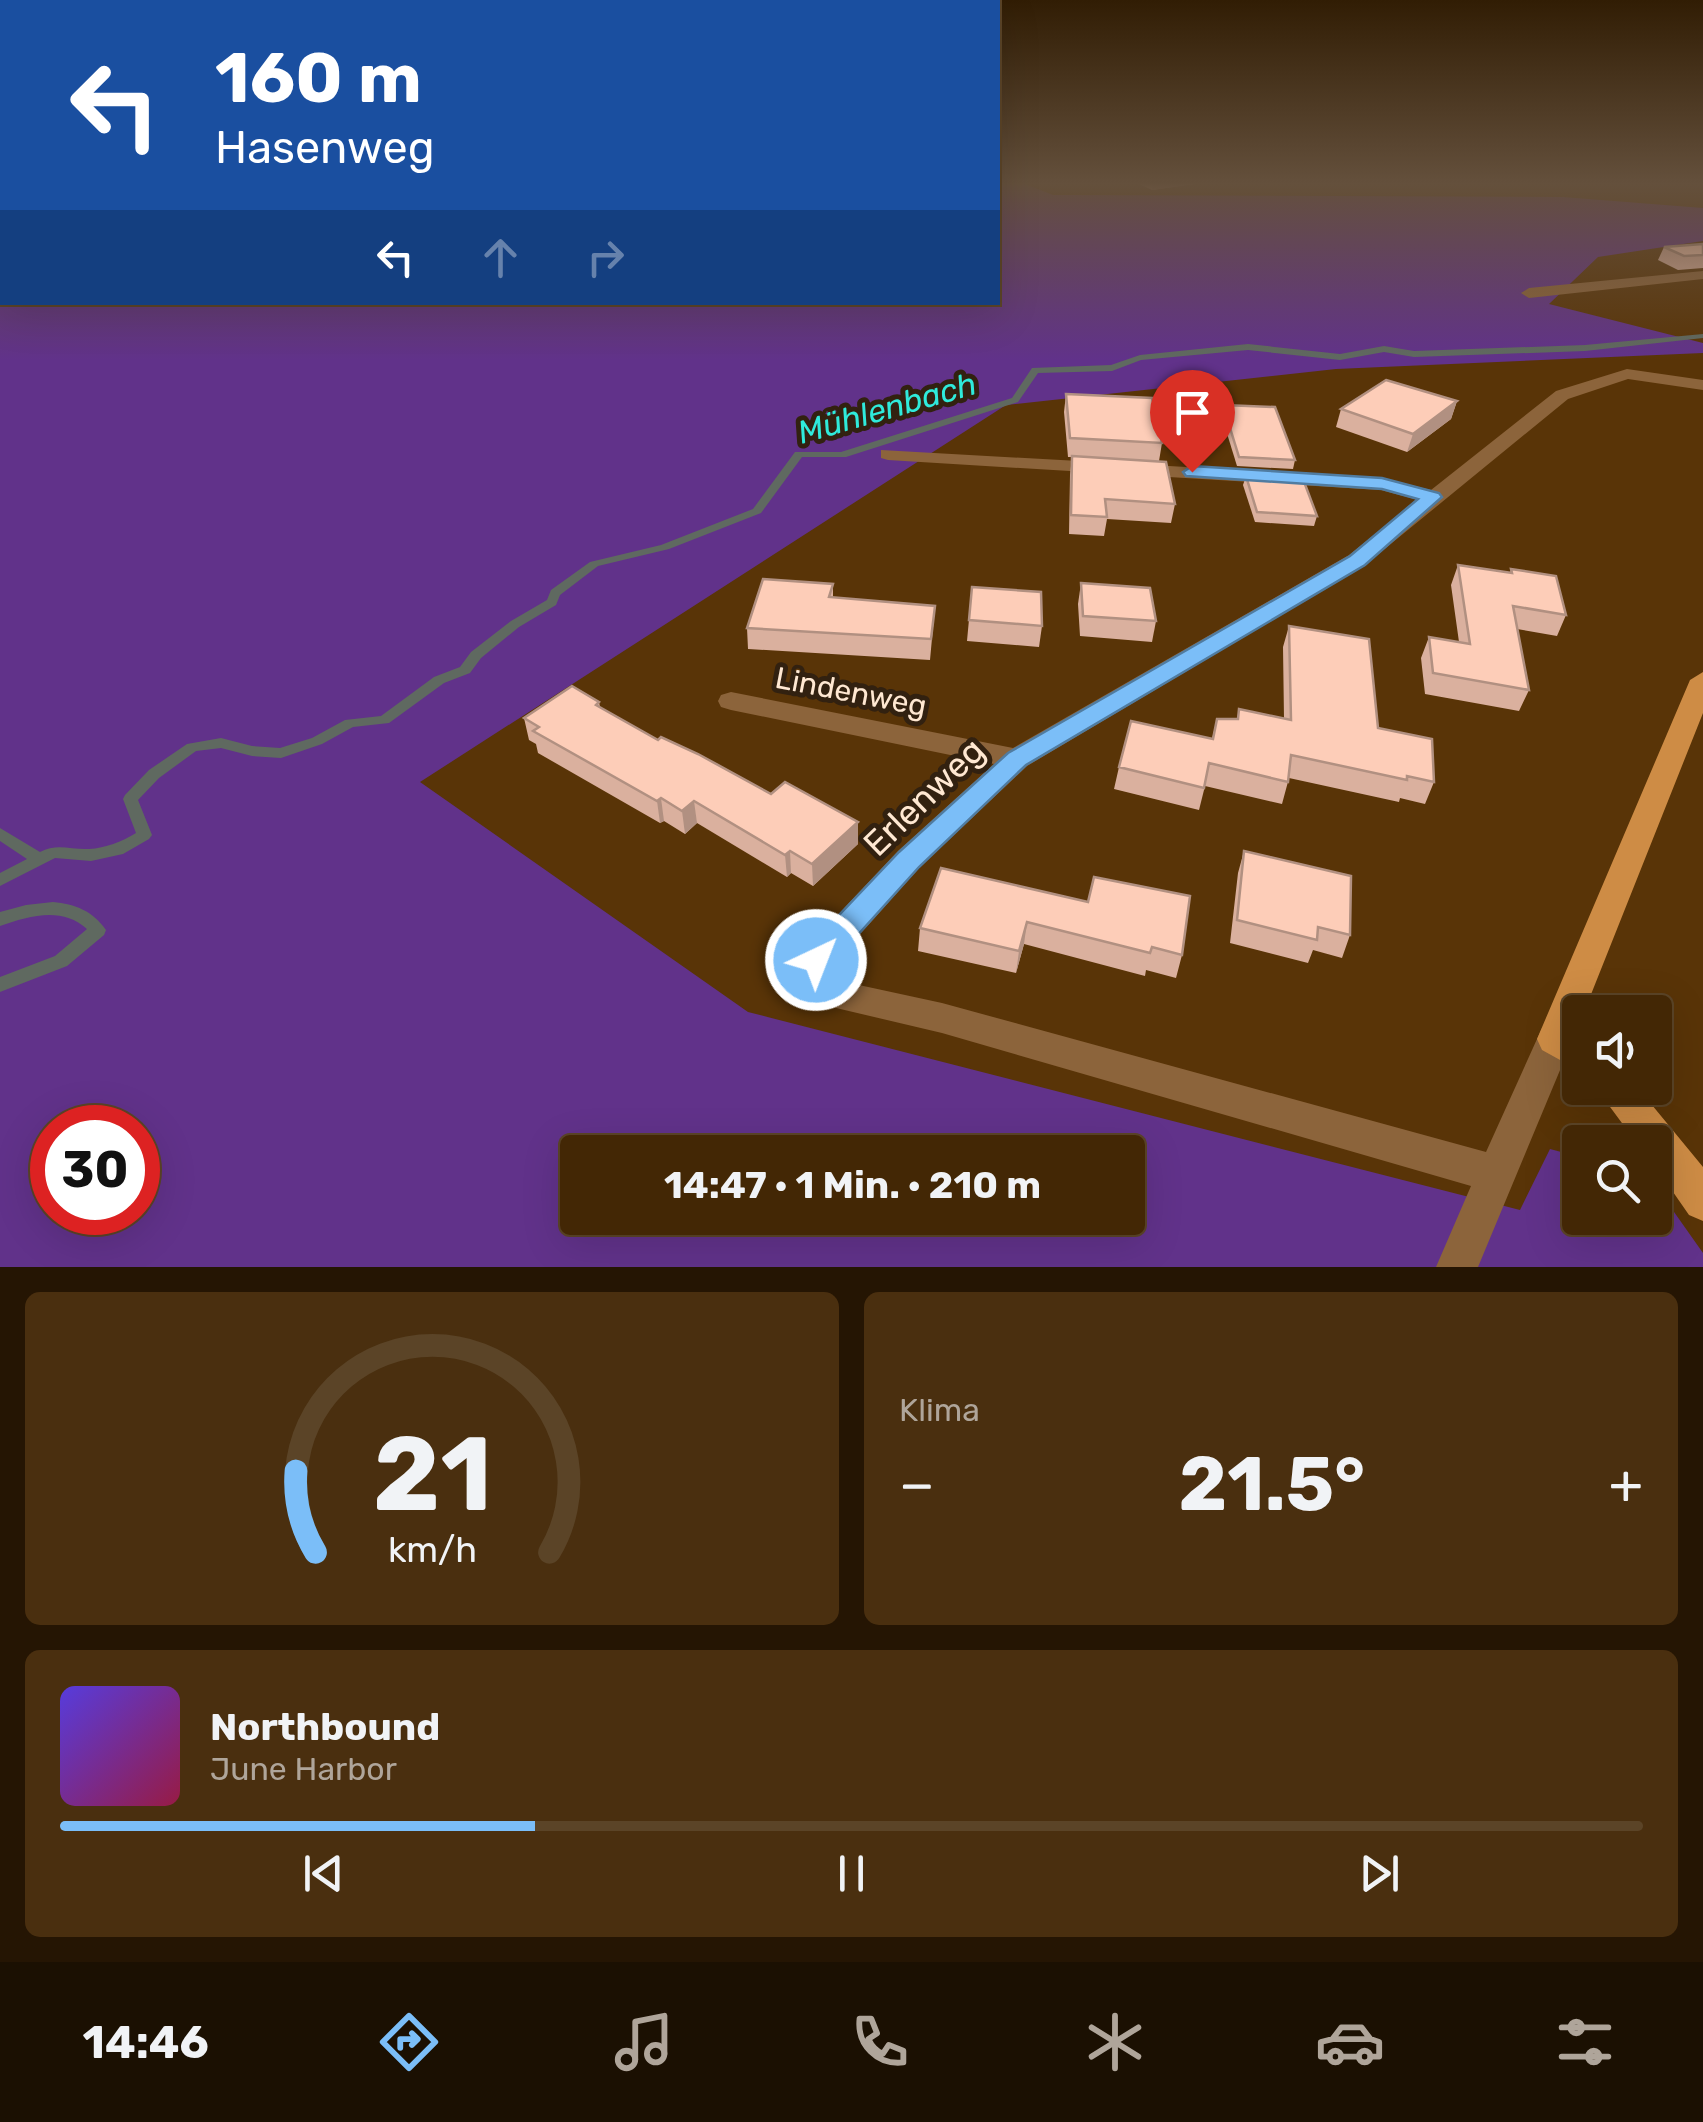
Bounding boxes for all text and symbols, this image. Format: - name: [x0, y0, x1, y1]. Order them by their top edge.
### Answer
- text: 160 m: [215, 37, 422, 120]
- icon: left: [50, 40, 180, 170]
- text: Hasenweg: [215, 121, 435, 174]
- icon: left: [368, 230, 423, 285]
- icon: ahead: [473, 230, 528, 285]
- icon: right: [578, 230, 633, 285]
- water label: Mühlenbach: [793, 364, 981, 452]
- pin: [1150, 370, 1235, 473]
- icon: arrive: [1165, 385, 1220, 440]
- street label: Lindenweg: [772, 660, 930, 724]
- street label: Erlenweg: [855, 729, 993, 865]
- position arrow: [764, 908, 868, 1012]
- map controls: [1562, 995, 1672, 1235]
- button: sound: [1562, 995, 1672, 1105]
- speed limit sign: 30: [30, 1105, 160, 1235]
- button: search: [1562, 1125, 1672, 1235]
- text: 14:47 · 1 Min. · 210 m: [664, 1162, 1041, 1208]
- text: Klima: [899, 1391, 980, 1429]
- text: 21: [372, 1413, 492, 1536]
- text: 21.5°: [1178, 1440, 1365, 1529]
- text: −: [899, 1452, 935, 1517]
- text: +: [1609, 1452, 1643, 1517]
- text: km/h: [387, 1529, 477, 1571]
- text: Northbound: [210, 1704, 440, 1750]
- text: June Harbor: [210, 1750, 397, 1788]
- icon: previous: [296, 1846, 351, 1901]
- icon: pause: [824, 1846, 879, 1901]
- icon: next: [1352, 1846, 1407, 1901]
- icon: directions: [374, 2007, 444, 2077]
- icon: music: [609, 2007, 679, 2077]
- icon: phone: [845, 2007, 915, 2077]
- icon: climate: [1080, 2007, 1150, 2077]
- icon: car: [1315, 2007, 1385, 2077]
- icon: filters: [1550, 2007, 1620, 2077]
- text: 14:46: [83, 2016, 209, 2069]

